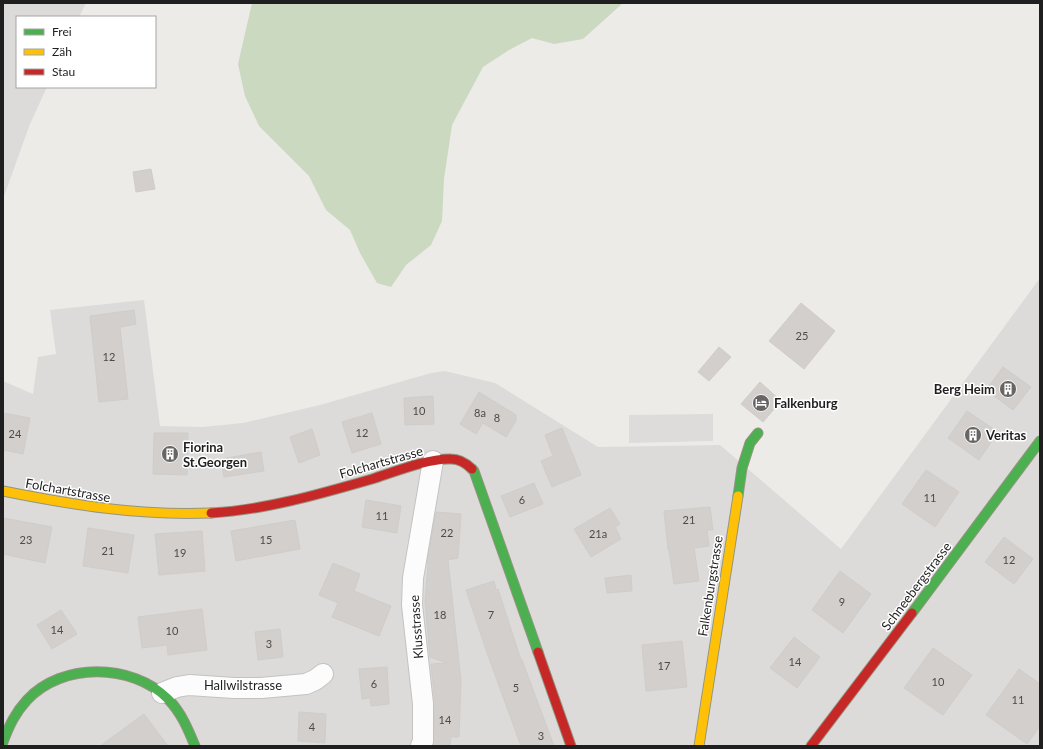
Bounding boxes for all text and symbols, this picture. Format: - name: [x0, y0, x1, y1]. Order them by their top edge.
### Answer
- legend: [16, 16, 156, 88]
- text: Frei: [52, 24, 72, 39]
- text: Zäh: [52, 44, 72, 59]
- text: Stau: [52, 64, 75, 79]
- house number: 25: [796, 329, 808, 342]
- house number: 12: [103, 350, 115, 363]
- building icon: Berg Heim: [998, 379, 1018, 399]
- place label: Berg Heim: [934, 381, 995, 397]
- hotel icon: Falkenburg: [751, 393, 771, 413]
- place label: Falkenburg: [774, 395, 838, 411]
- house number: 10: [413, 404, 426, 417]
- house number: 8a: [474, 406, 486, 419]
- house number: 8: [494, 411, 500, 424]
- building icon: Veritas: [963, 425, 983, 445]
- house number: 12: [356, 426, 368, 439]
- house number: 24: [9, 427, 22, 440]
- place label: Veritas: [985, 427, 1027, 443]
- place label: Fiorina St.Georgen: [183, 439, 247, 470]
- street label: Folchartstrasse: [337, 442, 425, 482]
- building icon: Fiorina St.Georgen: [160, 444, 180, 464]
- street label: Folchartstrasse: [24, 475, 112, 505]
- house number: 11: [924, 491, 936, 504]
- house number: 6: [519, 493, 525, 506]
- house number: 11: [376, 509, 388, 522]
- house number: 21: [683, 513, 695, 526]
- house number: 22: [441, 526, 453, 539]
- house number: 21a: [589, 527, 607, 540]
- house number: 23: [20, 533, 32, 546]
- house number: 15: [260, 533, 272, 546]
- street label: Falkenburgstrasse: [694, 534, 726, 637]
- street label: Schneebergstrasse: [878, 539, 954, 633]
- house number: 21: [102, 544, 114, 557]
- house number: 19: [174, 546, 186, 559]
- house number: 12: [1003, 553, 1015, 566]
- street label: Klusstrasse: [406, 594, 426, 660]
- house number: 9: [839, 595, 845, 608]
- house number: 18: [434, 608, 446, 621]
- house number: 7: [488, 608, 494, 621]
- house number: 14: [51, 623, 64, 636]
- house number: 10: [166, 624, 179, 637]
- house number: 3: [266, 637, 272, 650]
- house number: 14: [789, 655, 802, 668]
- house number: 17: [658, 659, 670, 672]
- house number: 10: [932, 675, 945, 688]
- street label: Hallwilstrasse: [204, 677, 282, 693]
- house number: 6: [371, 677, 377, 690]
- house number: 5: [513, 681, 519, 694]
- house number: 11: [1012, 693, 1024, 706]
- house number: 14: [439, 713, 452, 726]
- house number: 4: [309, 720, 316, 733]
- house number: 3: [538, 729, 544, 742]

